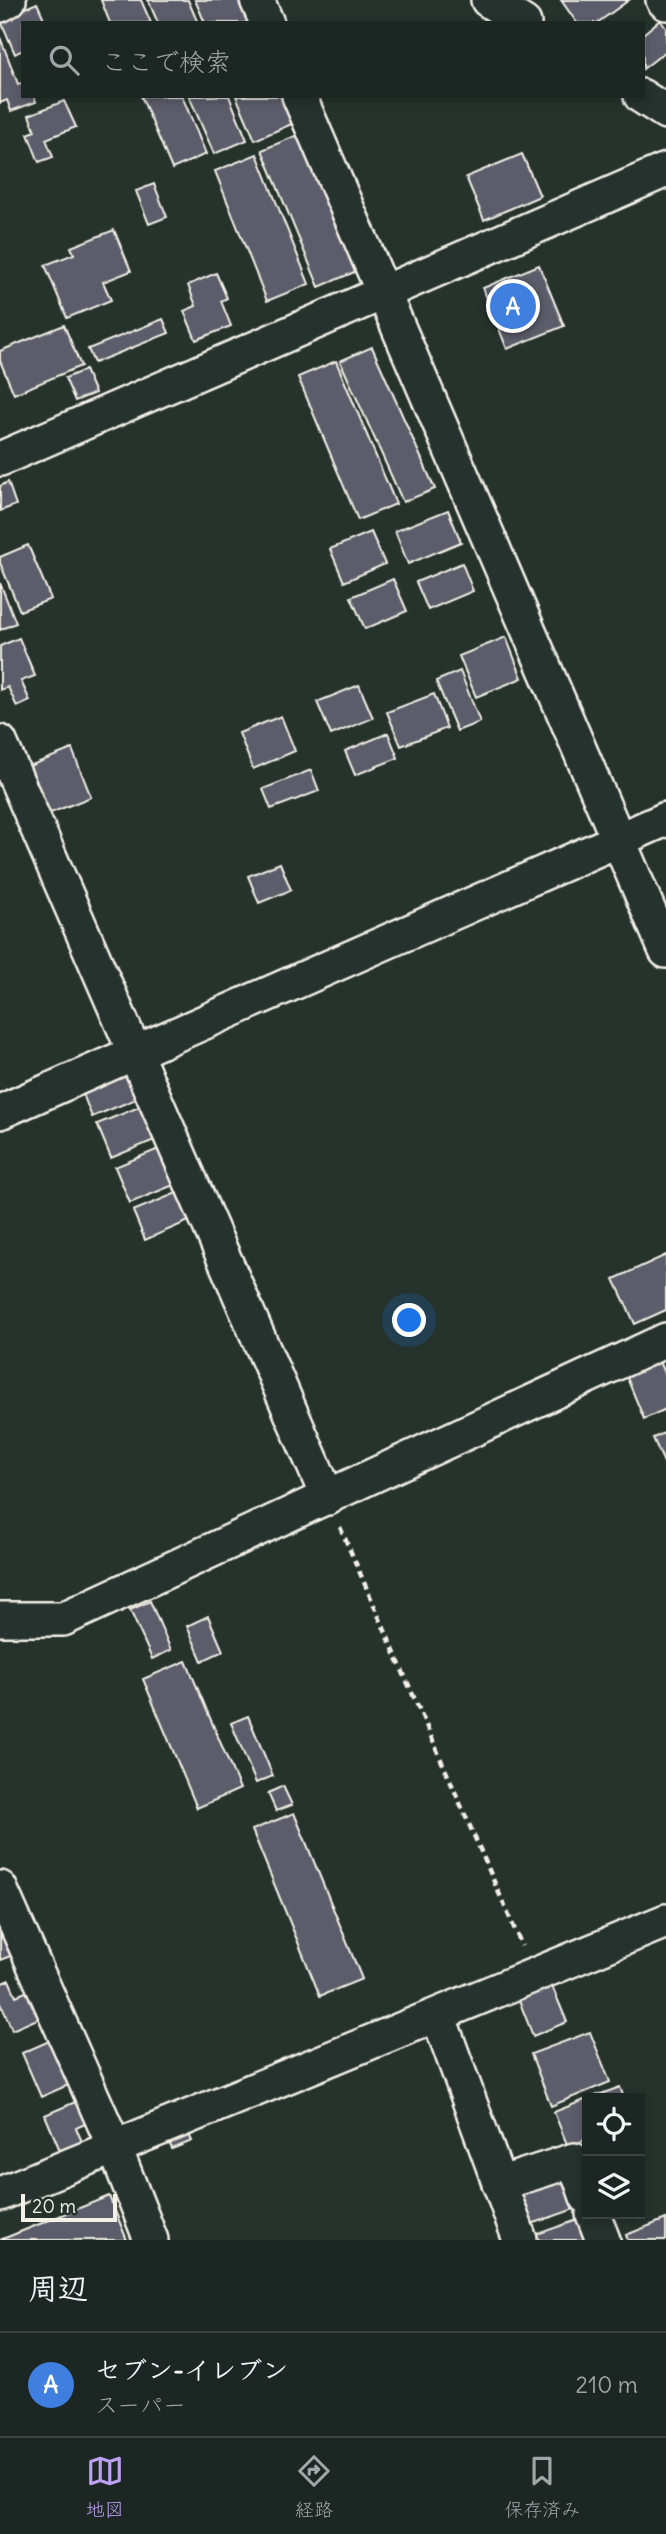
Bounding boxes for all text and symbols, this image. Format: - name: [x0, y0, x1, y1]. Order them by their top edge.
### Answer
- search box: [21, 21, 645, 98]
- icon: search: [45, 41, 83, 79]
- text: ここで検索: [101, 45, 231, 78]
- pin: A: [490, 280, 536, 332]
- your location: [392, 1303, 426, 1337]
- map controls: [582, 2093, 645, 2219]
- button: locate: [582, 2093, 645, 2156]
- button: layers: [582, 2156, 645, 2219]
- scale bar: [21, 2191, 117, 2223]
- text: 20 m: [32, 2194, 76, 2218]
- text: 周辺: [28, 2269, 88, 2307]
- text: セブン-イレブン: [95, 2353, 288, 2386]
- text: A: [44, 2370, 58, 2399]
- text: 210 m: [575, 2370, 638, 2399]
- text: スーパー: [95, 2390, 186, 2419]
- tab: 地図: [86, 2452, 124, 2521]
- tab: 経路: [295, 2452, 333, 2521]
- tab: 保存済み: [504, 2452, 580, 2521]

